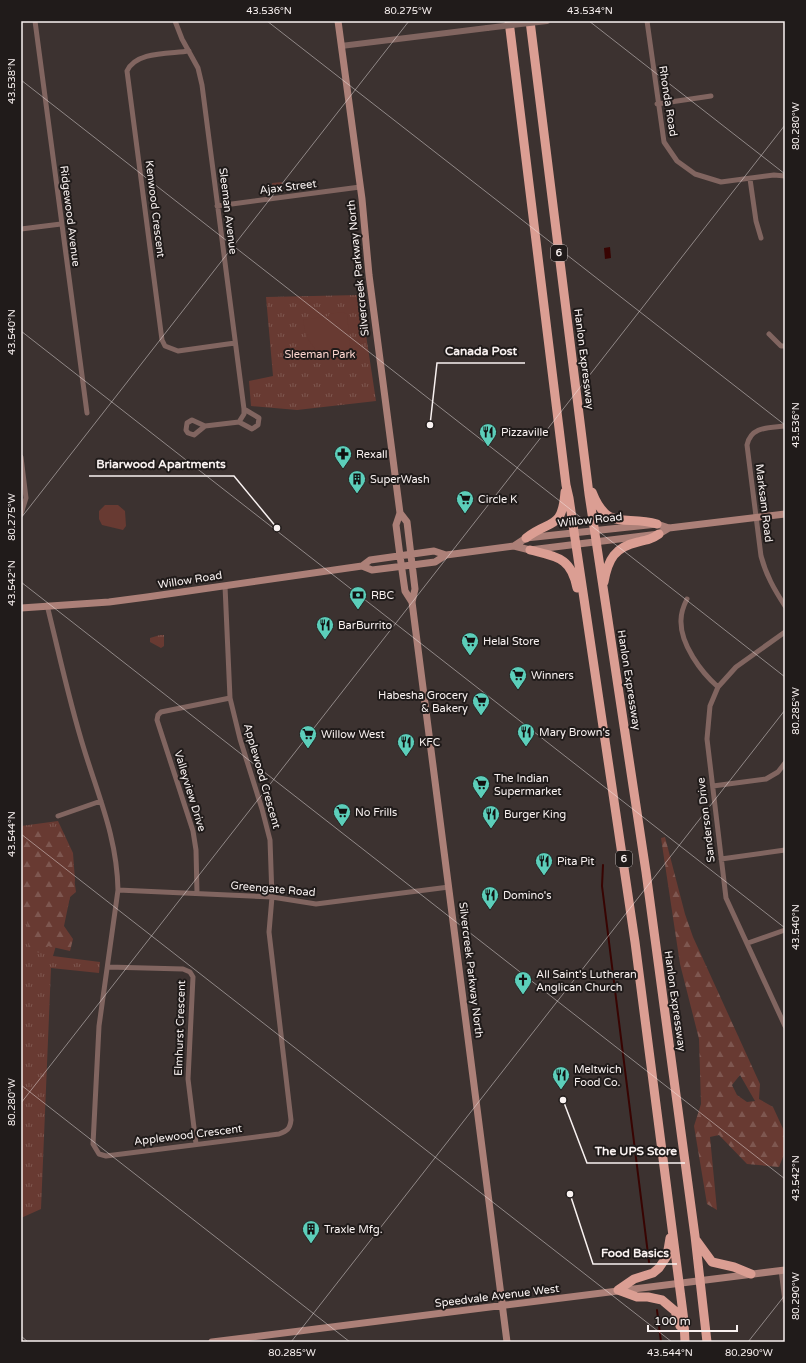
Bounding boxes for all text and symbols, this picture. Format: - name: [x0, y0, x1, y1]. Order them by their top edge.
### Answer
- text: 43.536°N: [246, 5, 292, 17]
- text: 80.275°W: [384, 5, 432, 17]
- text: 43.534°N: [567, 5, 613, 17]
- text: 43.538°N: [6, 58, 18, 104]
- street label: Rhonda Road: [656, 65, 680, 137]
- text: 80.280°W: [790, 102, 802, 150]
- street label: Kenwood Crescent: [143, 160, 167, 258]
- street label: Ridgewood Avenue: [57, 165, 83, 267]
- street label: Sleeman Avenue: [216, 167, 240, 255]
- street label: Ajax Street: [259, 177, 317, 197]
- street label: Silvercreek Parkway North: [344, 199, 372, 337]
- road number: 6: [551, 245, 567, 261]
- street label: Hanlon Expressway: [571, 308, 597, 410]
- text: 43.540°N: [6, 309, 18, 355]
- callout: Canada Post: [437, 339, 525, 363]
- text: Canada Post: [445, 344, 517, 358]
- park label: Sleeman Park: [284, 348, 356, 361]
- text: 43.536°N: [790, 402, 802, 448]
- restaurant icon: Pizzaville: [478, 422, 498, 447]
- place label: Pizzaville: [501, 426, 548, 439]
- pharmacy icon: Rexall: [333, 444, 353, 469]
- place label: Rexall: [356, 448, 388, 461]
- callout: Briarwood Apartments: [89, 452, 234, 476]
- text: Briarwood Apartments: [96, 457, 226, 472]
- street label: Marksam Road: [753, 463, 775, 543]
- building icon: SuperWash: [347, 469, 367, 494]
- place label: SuperWash: [370, 473, 430, 486]
- supermarket icon: Circle K: [455, 489, 475, 514]
- text: 80.275°W: [6, 493, 18, 541]
- place label: Circle K: [478, 493, 518, 506]
- street label: Willow Road: [557, 510, 623, 530]
- text: 43.542°N: [6, 560, 18, 606]
- street label: Willow Road: [157, 568, 223, 592]
- bank icon: RBC: [348, 585, 368, 610]
- place label: RBC: [371, 589, 394, 602]
- restaurant icon: BarBurrito: [315, 615, 335, 640]
- place label: BarBurrito: [338, 619, 393, 632]
- street label: Hanlon Expressway: [615, 629, 643, 731]
- supermarket icon: Helal Store: [460, 631, 480, 656]
- place label: Helal Store: [483, 635, 540, 648]
- supermarket icon: Winners: [508, 665, 528, 690]
- place label: Winners: [531, 669, 574, 682]
- text: 80.285°W: [790, 687, 802, 735]
- place label: Habesha Grocery & Bakery: [378, 689, 468, 715]
- supermarket icon: Habesha Grocery & Bakery: [471, 691, 491, 716]
- street label: Applewood Crescent: [241, 722, 283, 830]
- restaurant icon: Mary Brown's: [516, 722, 536, 747]
- supermarket icon: Willow West: [298, 724, 318, 749]
- place label: Mary Brown's: [539, 726, 610, 739]
- place label: Willow West: [321, 728, 385, 741]
- restaurant icon: KFC: [396, 732, 416, 757]
- place label: KFC: [419, 736, 441, 749]
- street label: Valleyview Drive: [171, 749, 209, 833]
- place label: The Indian Supermarket: [494, 772, 562, 798]
- supermarket icon: The Indian Supermarket: [471, 774, 491, 799]
- street label: Sanderson Drive: [694, 777, 718, 863]
- supermarket icon: No Frills: [332, 802, 352, 827]
- restaurant icon: Burger King: [481, 804, 501, 829]
- place label: No Frills: [355, 806, 397, 819]
- place label: Burger King: [504, 808, 566, 821]
- text: 43.544°N: [6, 811, 18, 857]
- restaurant icon: Pita Pit: [534, 851, 554, 876]
- road number: 6: [616, 851, 632, 867]
- place label: Pita Pit: [557, 855, 595, 868]
- street label: Greengate Road: [230, 879, 316, 899]
- restaurant icon: Domino's: [480, 885, 500, 910]
- place label: Domino's: [503, 889, 552, 902]
- street label: Silvercreek Parkway North: [456, 901, 486, 1039]
- text: 43.540°N: [790, 904, 802, 950]
- street label: Hanlon Expressway: [661, 950, 689, 1052]
- place label: All Saint's Lutheran Anglican Church: [536, 968, 637, 994]
- church icon: All Saint's Lutheran Anglican Church: [513, 970, 533, 995]
- street label: Elmhurst Crescent: [172, 980, 188, 1076]
- place label: Meltwich Food Co.: [574, 1063, 622, 1089]
- restaurant icon: Meltwich Food Co.: [551, 1065, 571, 1090]
- text: 80.280°W: [6, 1078, 18, 1126]
- street label: Applewood Crescent: [133, 1122, 243, 1148]
- callout: The UPS Store: [587, 1139, 685, 1163]
- text: The UPS Store: [594, 1144, 677, 1158]
- text: 43.542°N: [790, 1155, 802, 1201]
- building icon: Traxle Mfg.: [301, 1219, 321, 1244]
- place label: Traxle Mfg.: [324, 1223, 383, 1236]
- callout: Food Basics: [593, 1240, 677, 1264]
- text: Food Basics: [601, 1246, 669, 1260]
- text: 80.290°W: [790, 1272, 802, 1320]
- street label: Speedvale Avenue West: [434, 1282, 560, 1310]
- scale bar: [648, 1307, 737, 1333]
- text: 100 m: [654, 1314, 691, 1328]
- text: 80.285°W: [268, 1347, 316, 1359]
- text: 43.544°N: [647, 1347, 693, 1359]
- text: 80.290°W: [725, 1347, 773, 1359]

